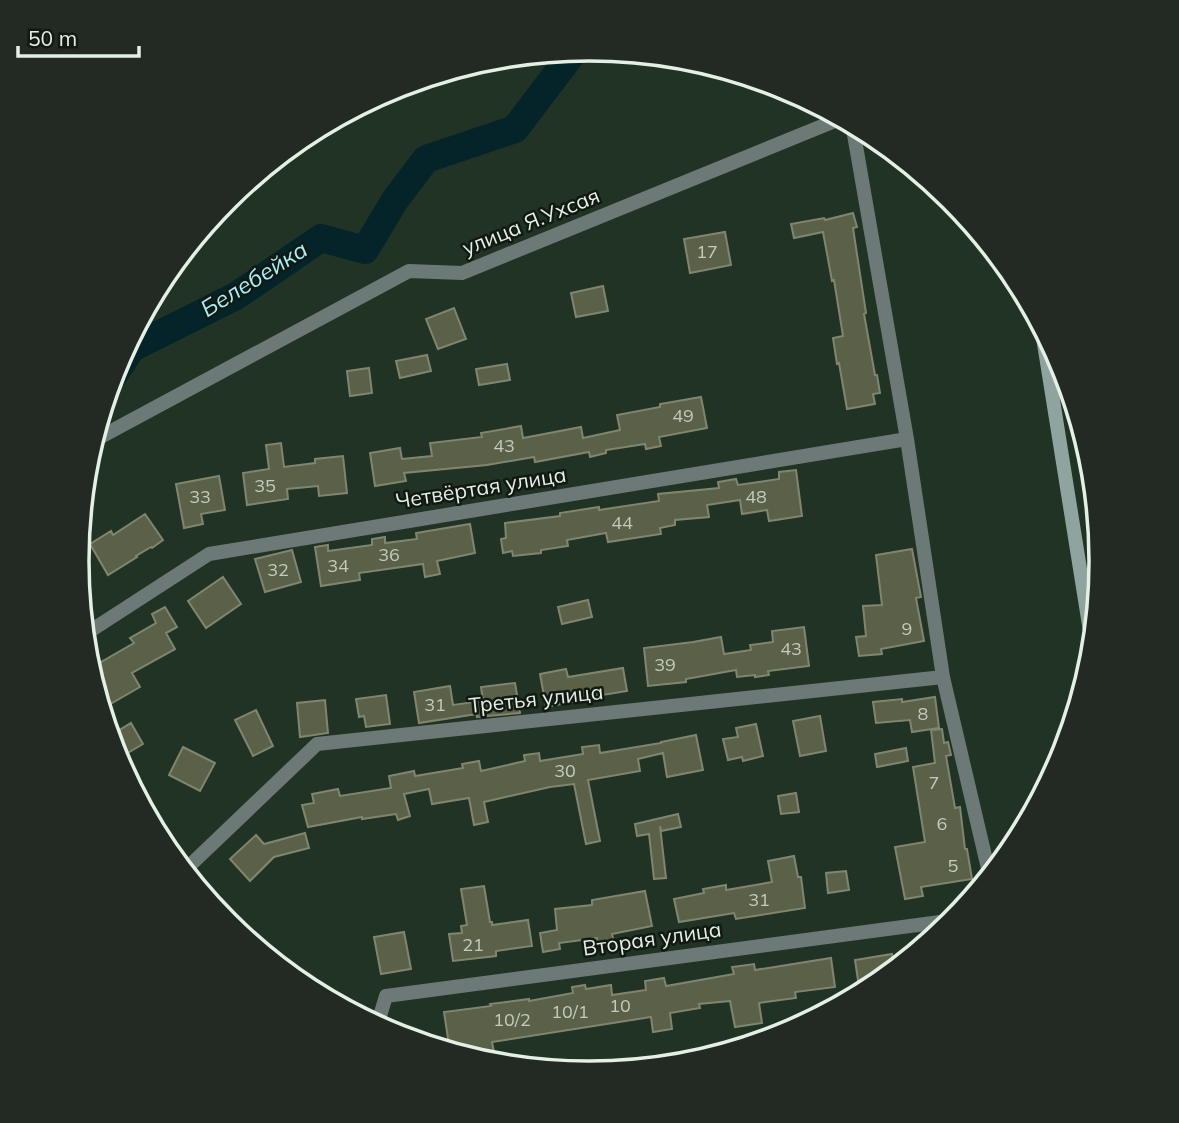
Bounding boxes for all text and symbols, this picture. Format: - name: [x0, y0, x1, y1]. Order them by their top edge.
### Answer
- scale bar: [18, 14, 138, 58]
- text: 50 m: [28, 25, 77, 51]
- street label: улица Я.Ухсая: [458, 182, 603, 260]
- water label: Белебейка: [195, 234, 313, 323]
- house number: 17: [696, 240, 718, 263]
- house number: 49: [672, 404, 694, 427]
- house number: 43: [493, 434, 515, 457]
- street label: Четвёртая улица: [394, 461, 568, 513]
- house number: 35: [254, 474, 276, 497]
- house number: 33: [189, 485, 211, 508]
- house number: 48: [745, 485, 767, 508]
- house number: 44: [611, 511, 633, 534]
- house number: 36: [378, 543, 400, 566]
- house number: 34: [327, 554, 349, 577]
- house number: 32: [267, 558, 289, 581]
- house number: 9: [902, 617, 912, 640]
- house number: 43: [780, 637, 802, 660]
- house number: 39: [654, 653, 676, 676]
- street label: Третья улица: [467, 678, 604, 718]
- house number: 31: [424, 693, 446, 716]
- house number: 8: [918, 702, 928, 725]
- house number: 30: [554, 759, 576, 782]
- house number: 7: [929, 771, 939, 794]
- house number: 6: [937, 812, 947, 835]
- house number: 5: [948, 854, 959, 877]
- house number: 31: [748, 888, 770, 911]
- street label: Вторая улица: [581, 915, 723, 961]
- house number: 21: [462, 933, 484, 956]
- house number: 10: [609, 994, 631, 1017]
- house number: 10/1: [551, 1000, 589, 1023]
- house number: 10/2: [493, 1008, 531, 1031]

